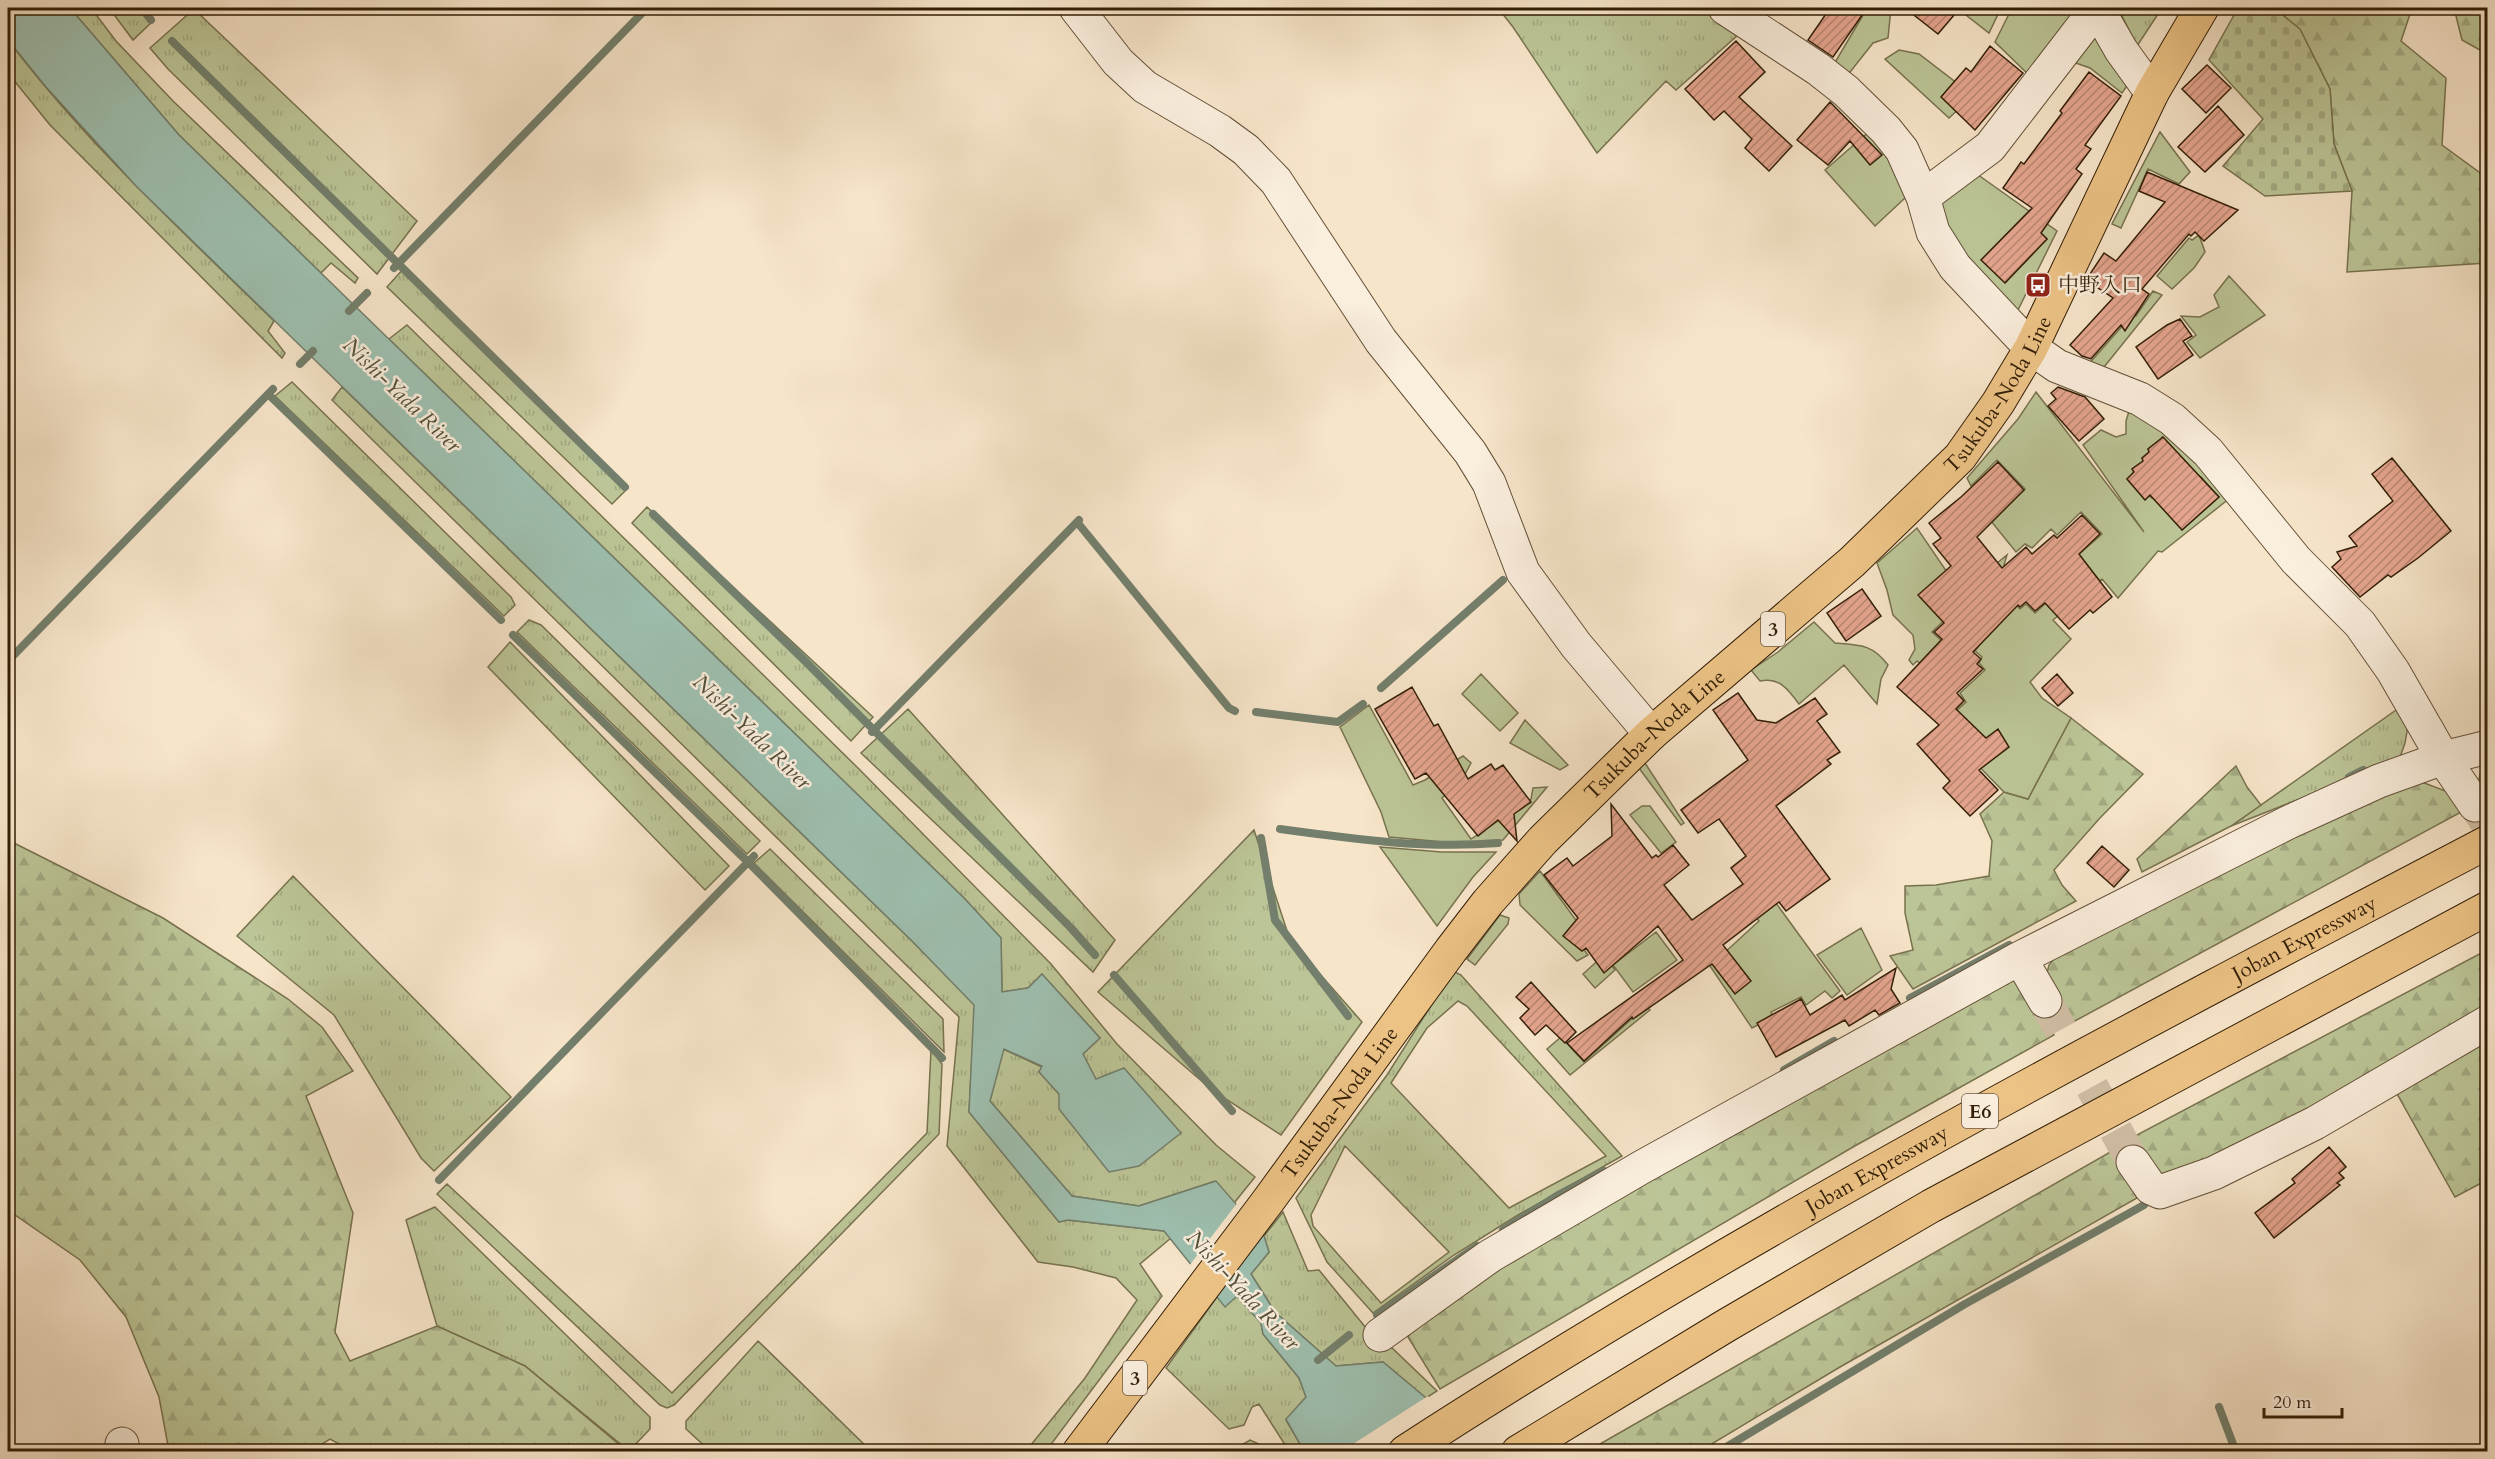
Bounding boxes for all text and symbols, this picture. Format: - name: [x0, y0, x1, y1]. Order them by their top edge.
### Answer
- bus stop icon: 中野入口: [2023, 270, 2053, 300]
- place label: 中野入口: [2058, 271, 2142, 300]
- street label: Tsukuba-Noda Line: [1937, 311, 2059, 480]
- water label: Nishi-Yada River: [336, 331, 468, 460]
- road number: 3: [1761, 612, 1785, 646]
- street label: Tsukuba-Noda Line: [1578, 662, 1731, 806]
- water label: Nishi-Yada River: [686, 668, 818, 797]
- street label: Joban Expressway: [2224, 888, 2382, 990]
- street label: Tsukuba-Noda Line: [1274, 1021, 1405, 1185]
- road number: E6: [1962, 1094, 1998, 1128]
- street label: Joban Expressway: [1798, 1118, 1953, 1223]
- water label: Nishi-Yada River: [1180, 1223, 1307, 1357]
- road number: 3: [1123, 1361, 1147, 1395]
- scale bar: [2264, 1381, 2342, 1419]
- text: 20 m: [2273, 1390, 2312, 1415]

